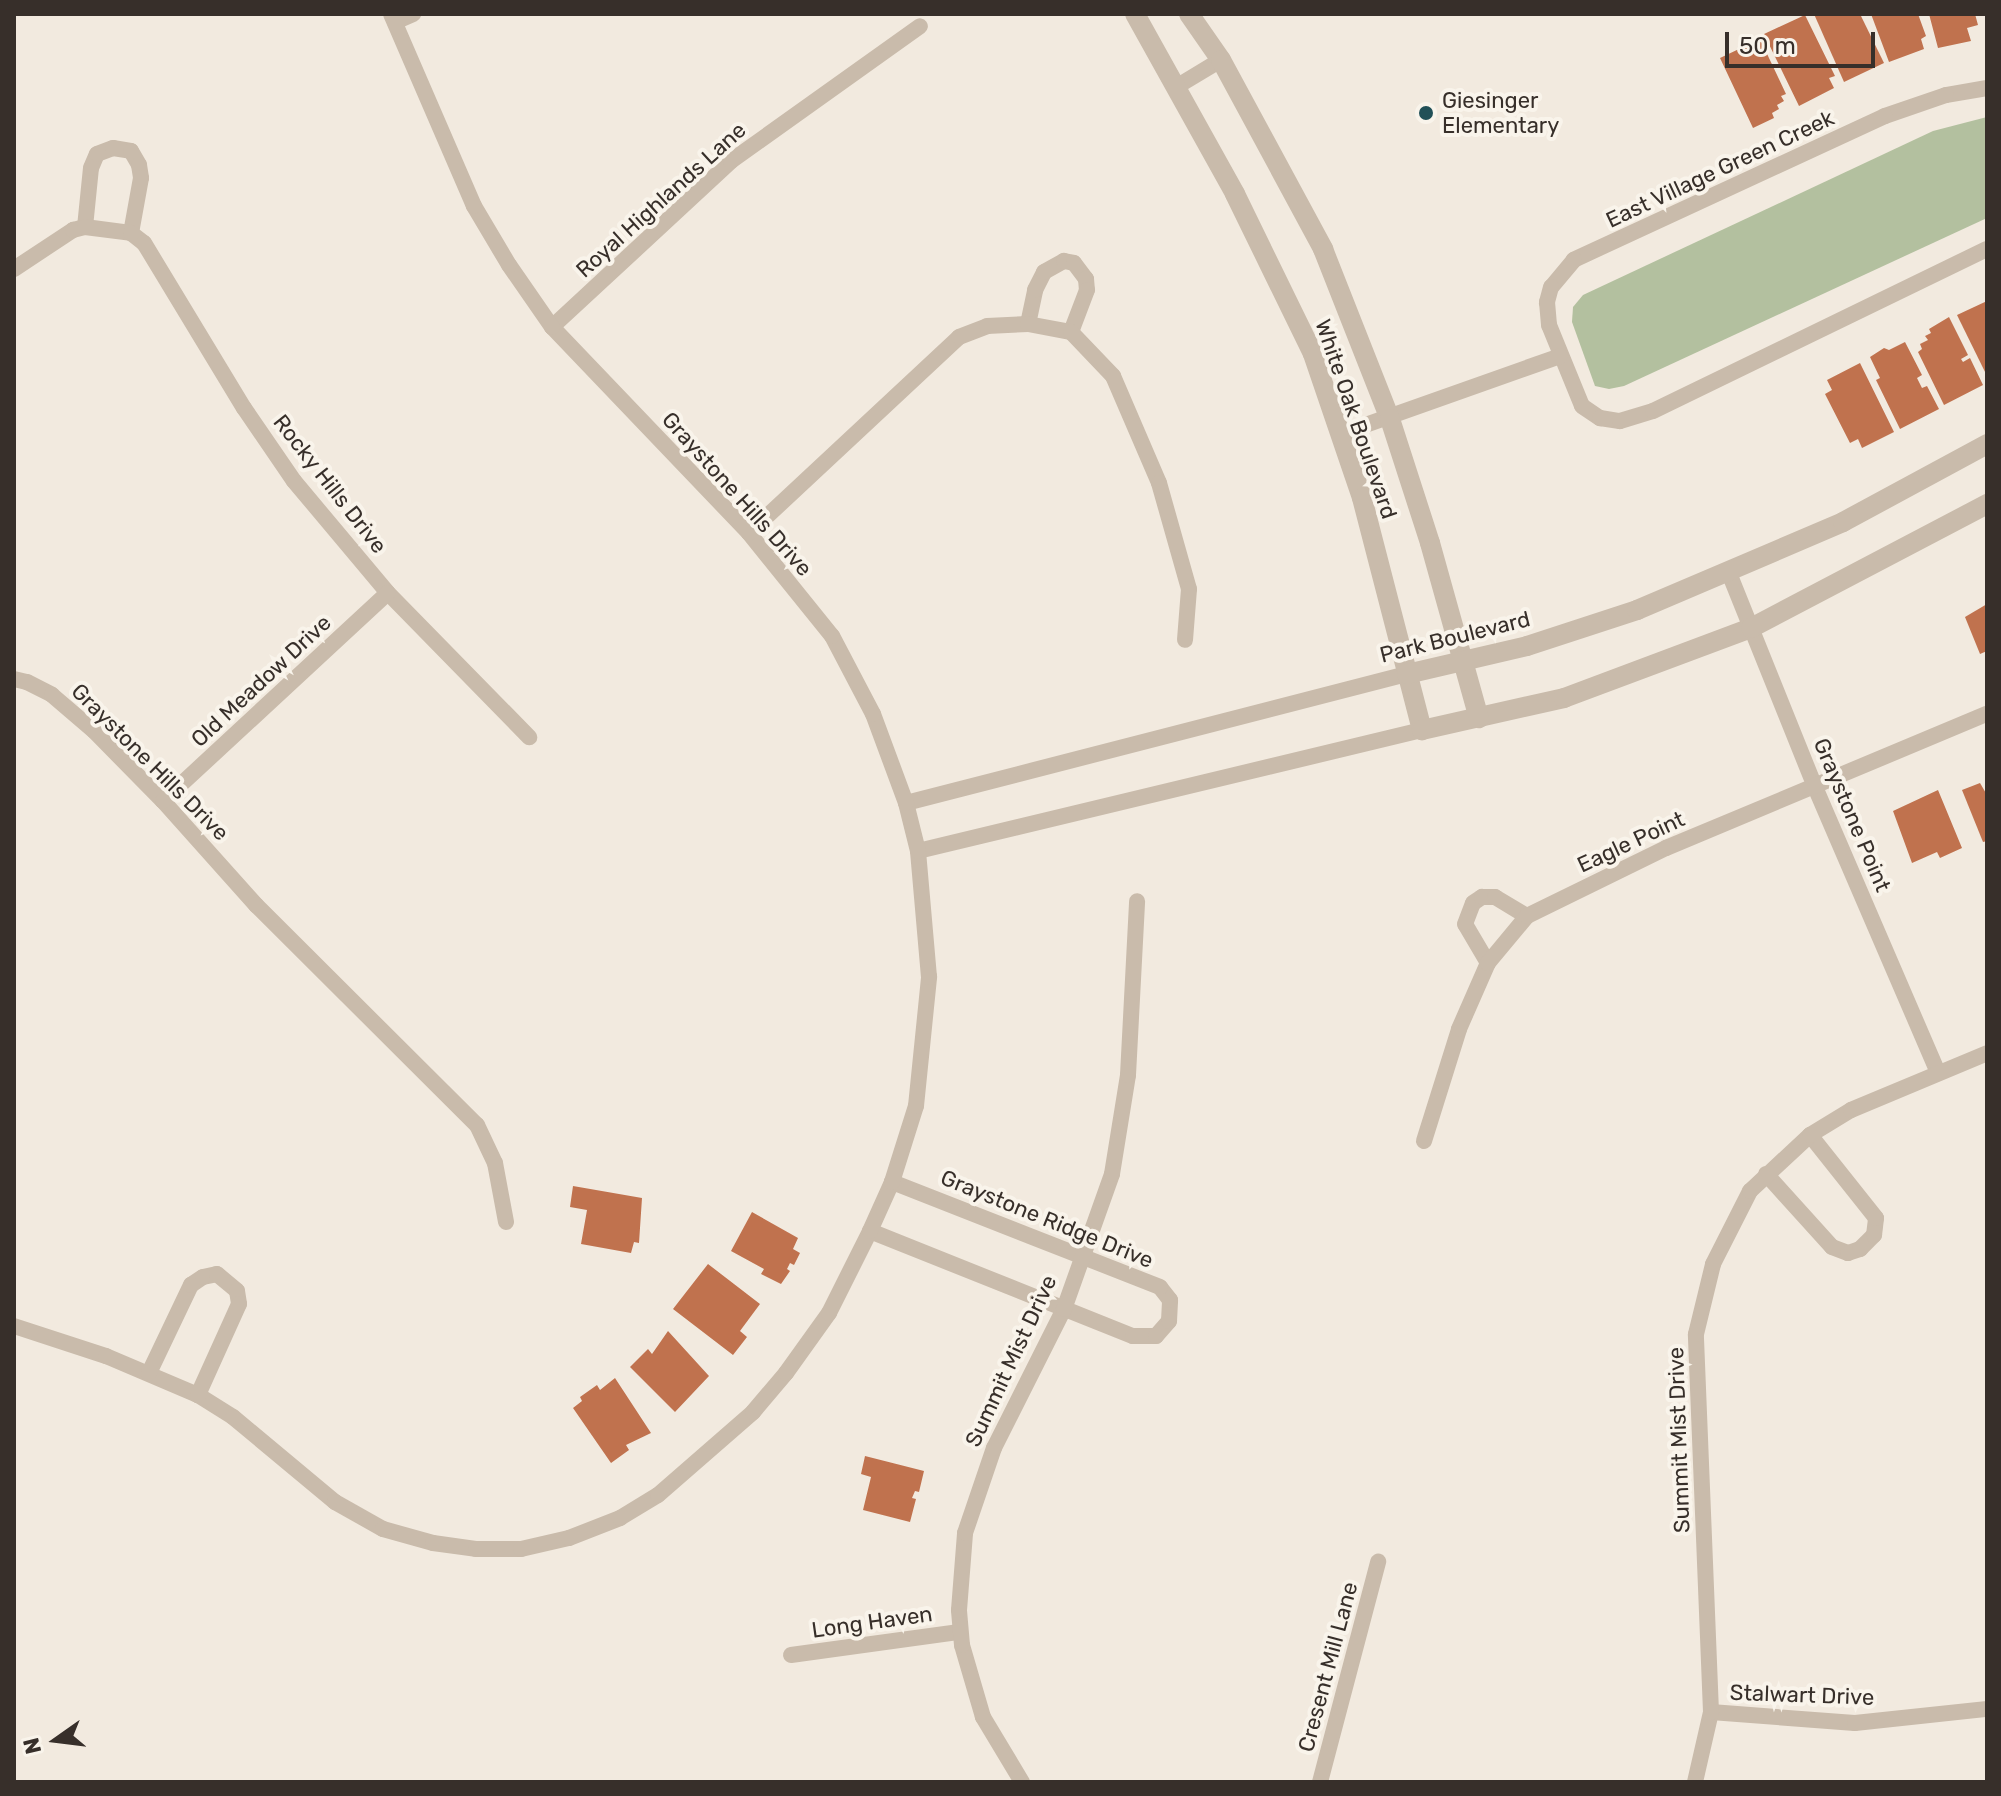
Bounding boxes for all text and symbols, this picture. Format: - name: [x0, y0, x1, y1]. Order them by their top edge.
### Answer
- scale bar: [1729, 16, 1879, 66]
- text: 50 m: [1739, 32, 1796, 60]
- place label: Giesinger Elementary: [1442, 87, 1559, 138]
- marker: Giesinger Elementary: [1417, 104, 1435, 122]
- street label: East Village Green Creek: [1601, 104, 1839, 234]
- street label: Royal Highlands Lane: [571, 117, 751, 283]
- street label: White Oak Boulevard: [1309, 316, 1403, 522]
- street label: Graystone Hills Drive: [656, 407, 818, 581]
- street label: Rocky Hills Drive: [268, 409, 392, 559]
- street label: Park Boulevard: [1377, 606, 1533, 668]
- street label: Old Meadow Drive: [185, 609, 337, 753]
- street label: Graystone Hills Drive: [66, 678, 234, 846]
- street label: Graystone Point: [1808, 734, 1896, 896]
- street label: Eagle Point: [1573, 806, 1689, 878]
- street label: Graystone Ridge Drive: [937, 1164, 1157, 1274]
- street label: Summit Mist Drive: [960, 1271, 1062, 1451]
- street label: Summit Mist Drive: [1663, 1346, 1695, 1534]
- street label: Cresent Mill Lane: [1293, 1579, 1363, 1755]
- street label: Long Haven: [810, 1600, 934, 1644]
- street label: Stalwart Drive: [1729, 1679, 1875, 1711]
- north arrow: [16, 1700, 96, 1780]
- text: N: [17, 1735, 47, 1757]

